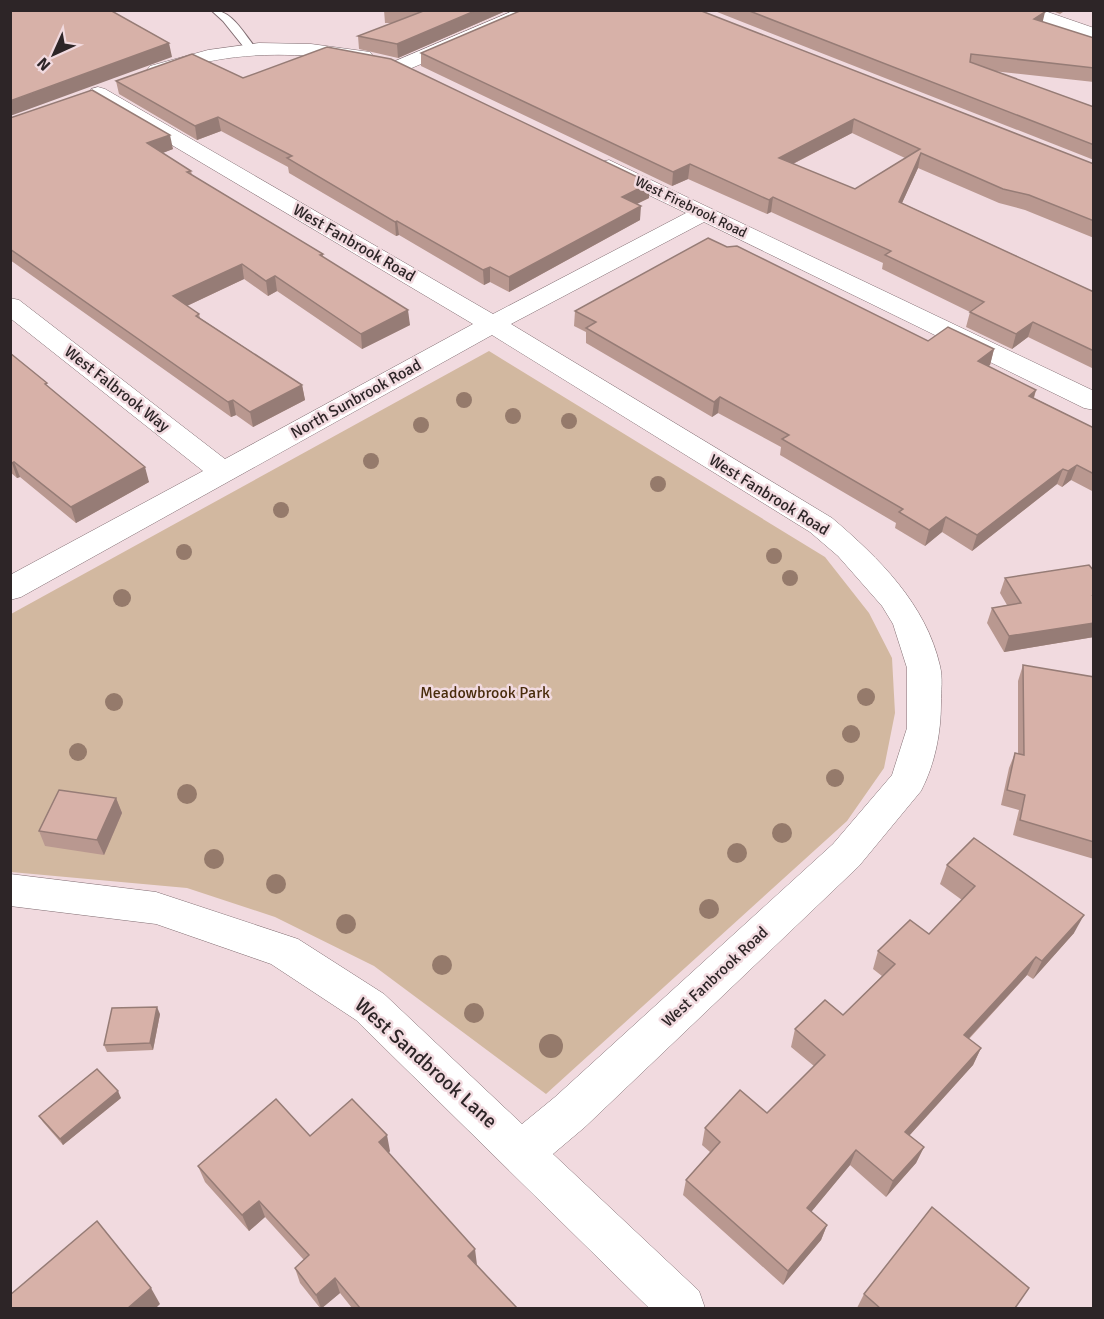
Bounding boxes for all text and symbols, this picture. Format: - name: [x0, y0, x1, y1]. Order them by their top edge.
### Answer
- north arrow: [24, 24, 84, 84]
- text: N: [33, 53, 55, 75]
- street label: West Firebrook Road: [632, 173, 750, 241]
- street label: West Fanbrook Road: [289, 200, 419, 286]
- street label: West Falbrook Way: [60, 342, 174, 437]
- street label: North Sunbrook Road: [287, 355, 425, 443]
- street label: West Fanbrook Road: [705, 450, 833, 540]
- park label: Meadowbrook Park: [420, 683, 550, 703]
- street label: West Fanbrook Road: [658, 923, 772, 1031]
- street label: West Sandbrook Lane: [350, 992, 502, 1134]

